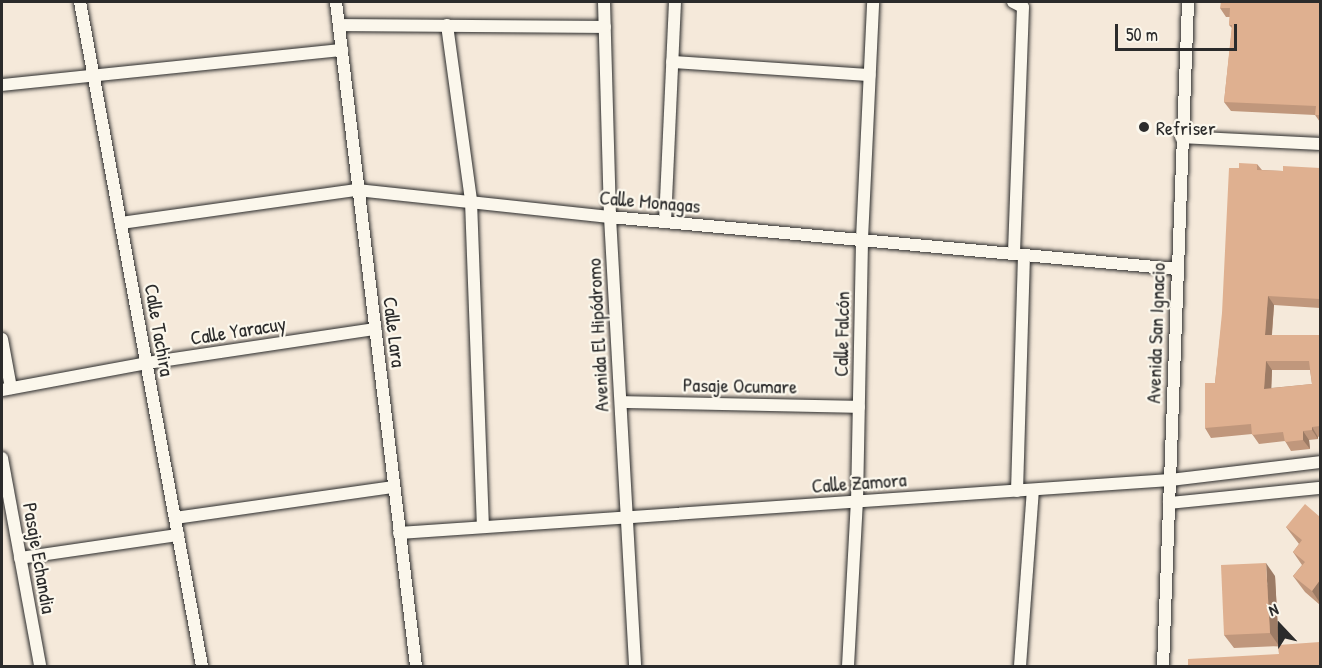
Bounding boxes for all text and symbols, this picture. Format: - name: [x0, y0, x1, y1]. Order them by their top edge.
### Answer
- scale bar: [1118, 12, 1240, 50]
- text: 50 m: [1126, 22, 1158, 47]
- place label: Refriser: [1156, 115, 1216, 139]
- marker: Refriser: [1137, 120, 1151, 134]
- street label: Calle Monagas: [599, 185, 701, 217]
- street label: Avenida El Hipódromo: [581, 258, 613, 412]
- street label: Avenida San Ignacio: [1141, 262, 1169, 404]
- street label: Calle Tachira: [140, 282, 180, 378]
- street label: Calle Falcón: [828, 291, 854, 377]
- street label: Calle Lara: [379, 295, 411, 369]
- street label: Calle Yaracuy: [189, 311, 287, 349]
- street label: Pasaje Ocumare: [683, 372, 797, 398]
- street label: Calle Zamora: [811, 467, 907, 497]
- street label: Pasaje Echandia: [18, 501, 62, 615]
- north arrow: [1250, 596, 1310, 656]
- text: N: [1265, 598, 1281, 621]

